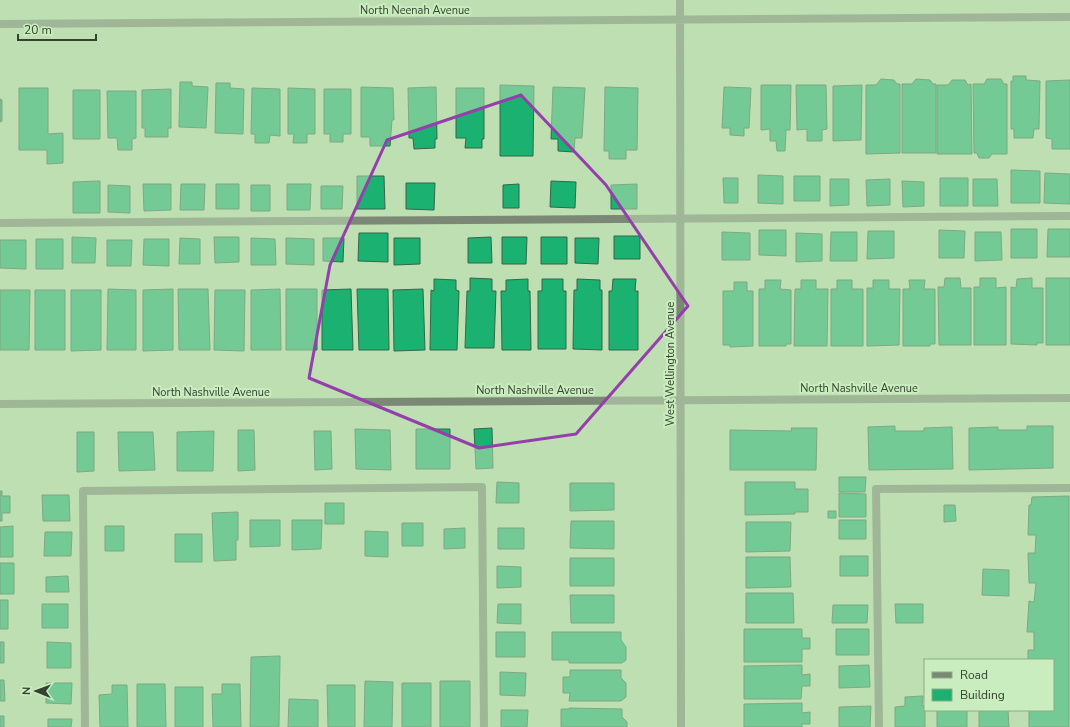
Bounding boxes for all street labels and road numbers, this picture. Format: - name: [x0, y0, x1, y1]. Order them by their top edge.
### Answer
- street label: North Neenah Avenue: [360, 3, 470, 18]
- street label: West Wellington Avenue: [663, 301, 678, 426]
- street label: North Nashville Avenue: [800, 381, 918, 396]
- street label: North Nashville Avenue: [476, 383, 594, 398]
- street label: North Nashville Avenue: [152, 385, 270, 400]

